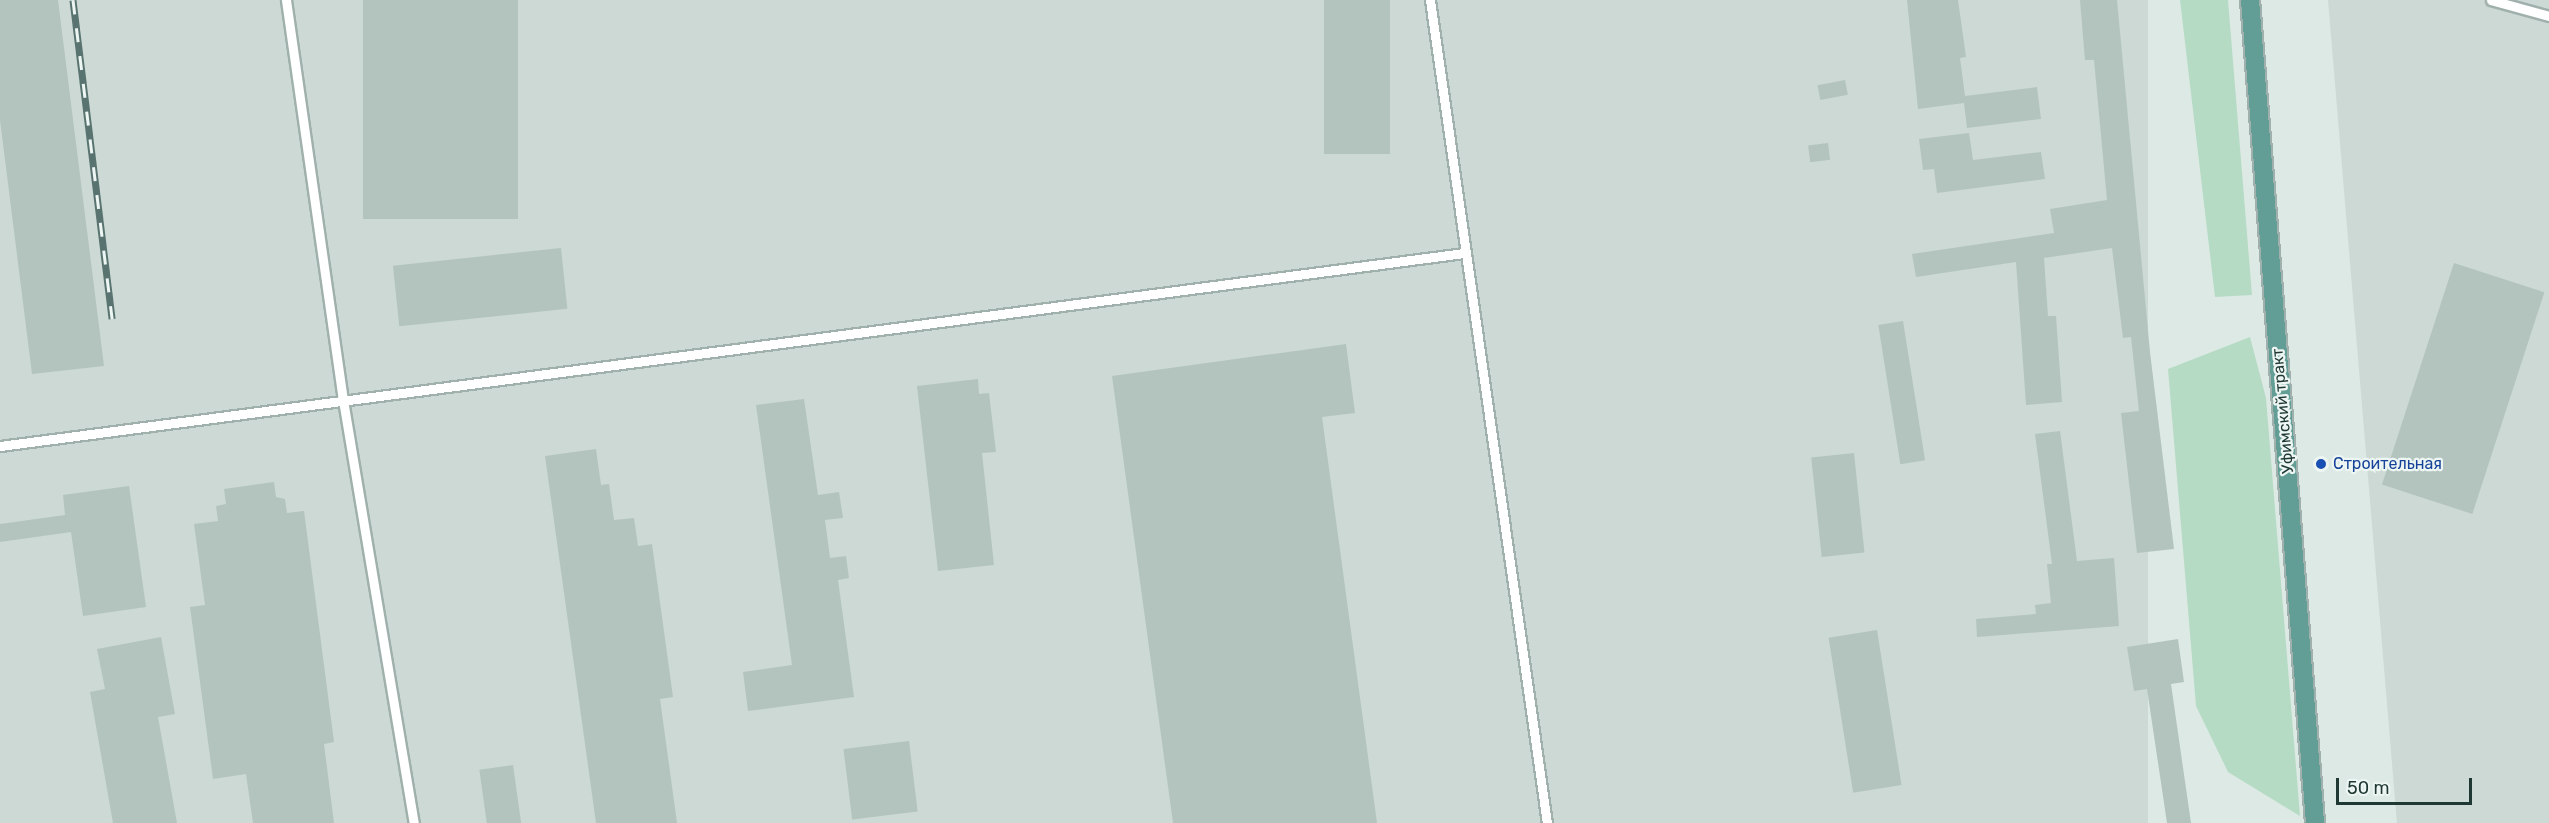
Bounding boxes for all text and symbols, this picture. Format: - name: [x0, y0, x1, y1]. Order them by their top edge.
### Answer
- street label: Уфимский тракт: [2268, 348, 2298, 474]
- place label: Строительная: [2333, 454, 2442, 474]
- marker: Строительная: [2314, 457, 2328, 471]
- scale bar: [2339, 766, 2476, 804]
- text: 50 m: [2347, 777, 2390, 799]

